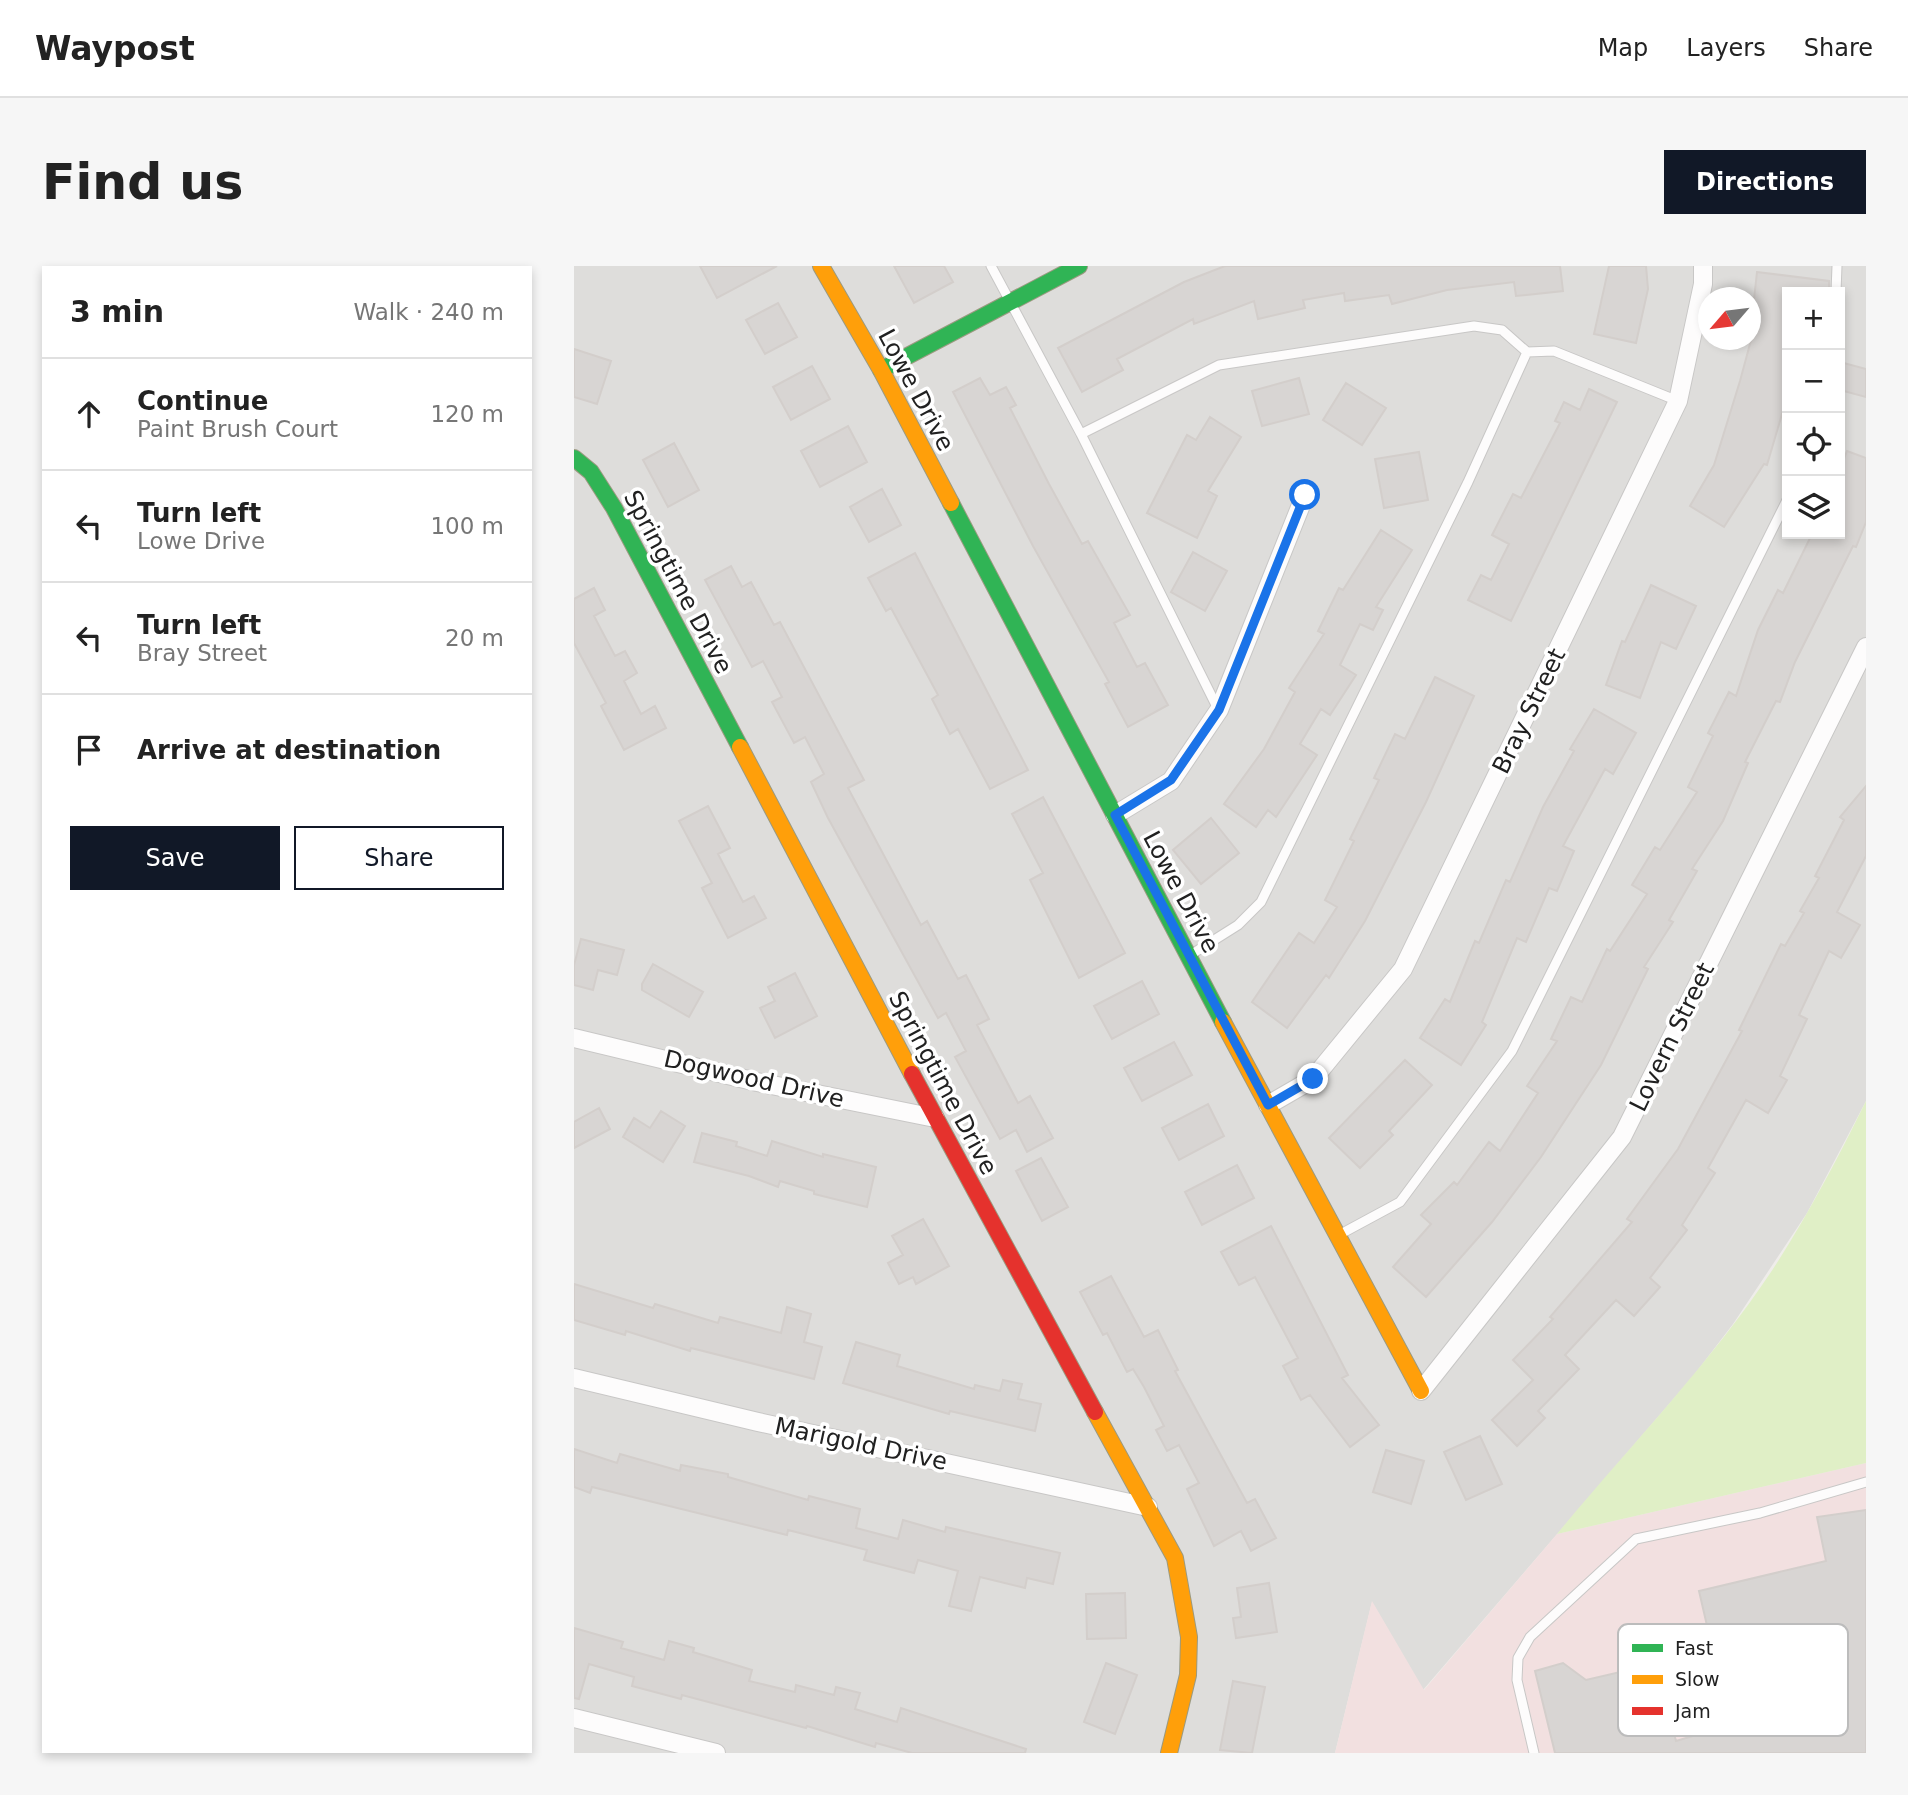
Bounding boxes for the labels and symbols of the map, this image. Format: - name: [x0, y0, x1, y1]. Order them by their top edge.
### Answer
- north arrow: [1698, 287, 1761, 350]
- street label: Lowe Drive: [872, 324, 960, 456]
- route start: [1289, 479, 1320, 510]
- street label: Springtime Drive: [618, 486, 738, 678]
- street label: Bray Street: [1487, 644, 1571, 778]
- street label: Lowe Drive: [1137, 826, 1225, 958]
- street label: Lovern Street: [1624, 958, 1720, 1116]
- street label: Springtime Drive: [883, 987, 1003, 1179]
- street label: Dogwood Drive: [661, 1045, 847, 1113]
- route end: [1297, 1063, 1328, 1094]
- street label: Marigold Drive: [772, 1412, 950, 1476]
- legend: [1618, 1624, 1848, 1736]
- text: Fast: [1675, 1637, 1713, 1659]
- text: Slow: [1675, 1668, 1720, 1690]
- text: Jam: [1674, 1700, 1711, 1722]

